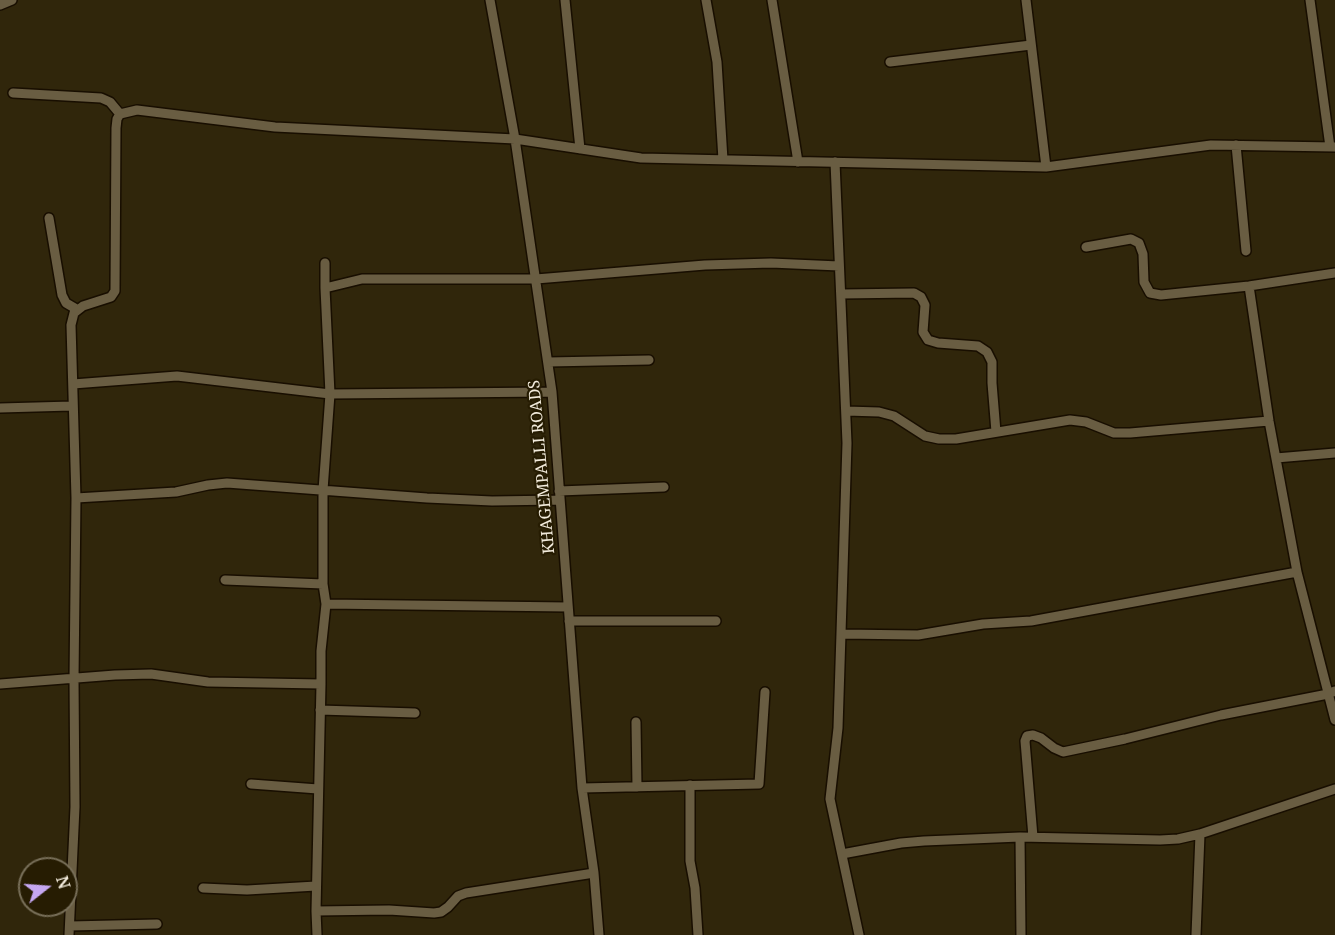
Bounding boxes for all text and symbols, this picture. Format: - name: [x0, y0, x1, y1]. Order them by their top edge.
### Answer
- street label: KHAGEMPALLI ROADS: [525, 379, 559, 555]
- north arrow: [18, 857, 78, 917]
- text: N: [51, 873, 76, 892]

